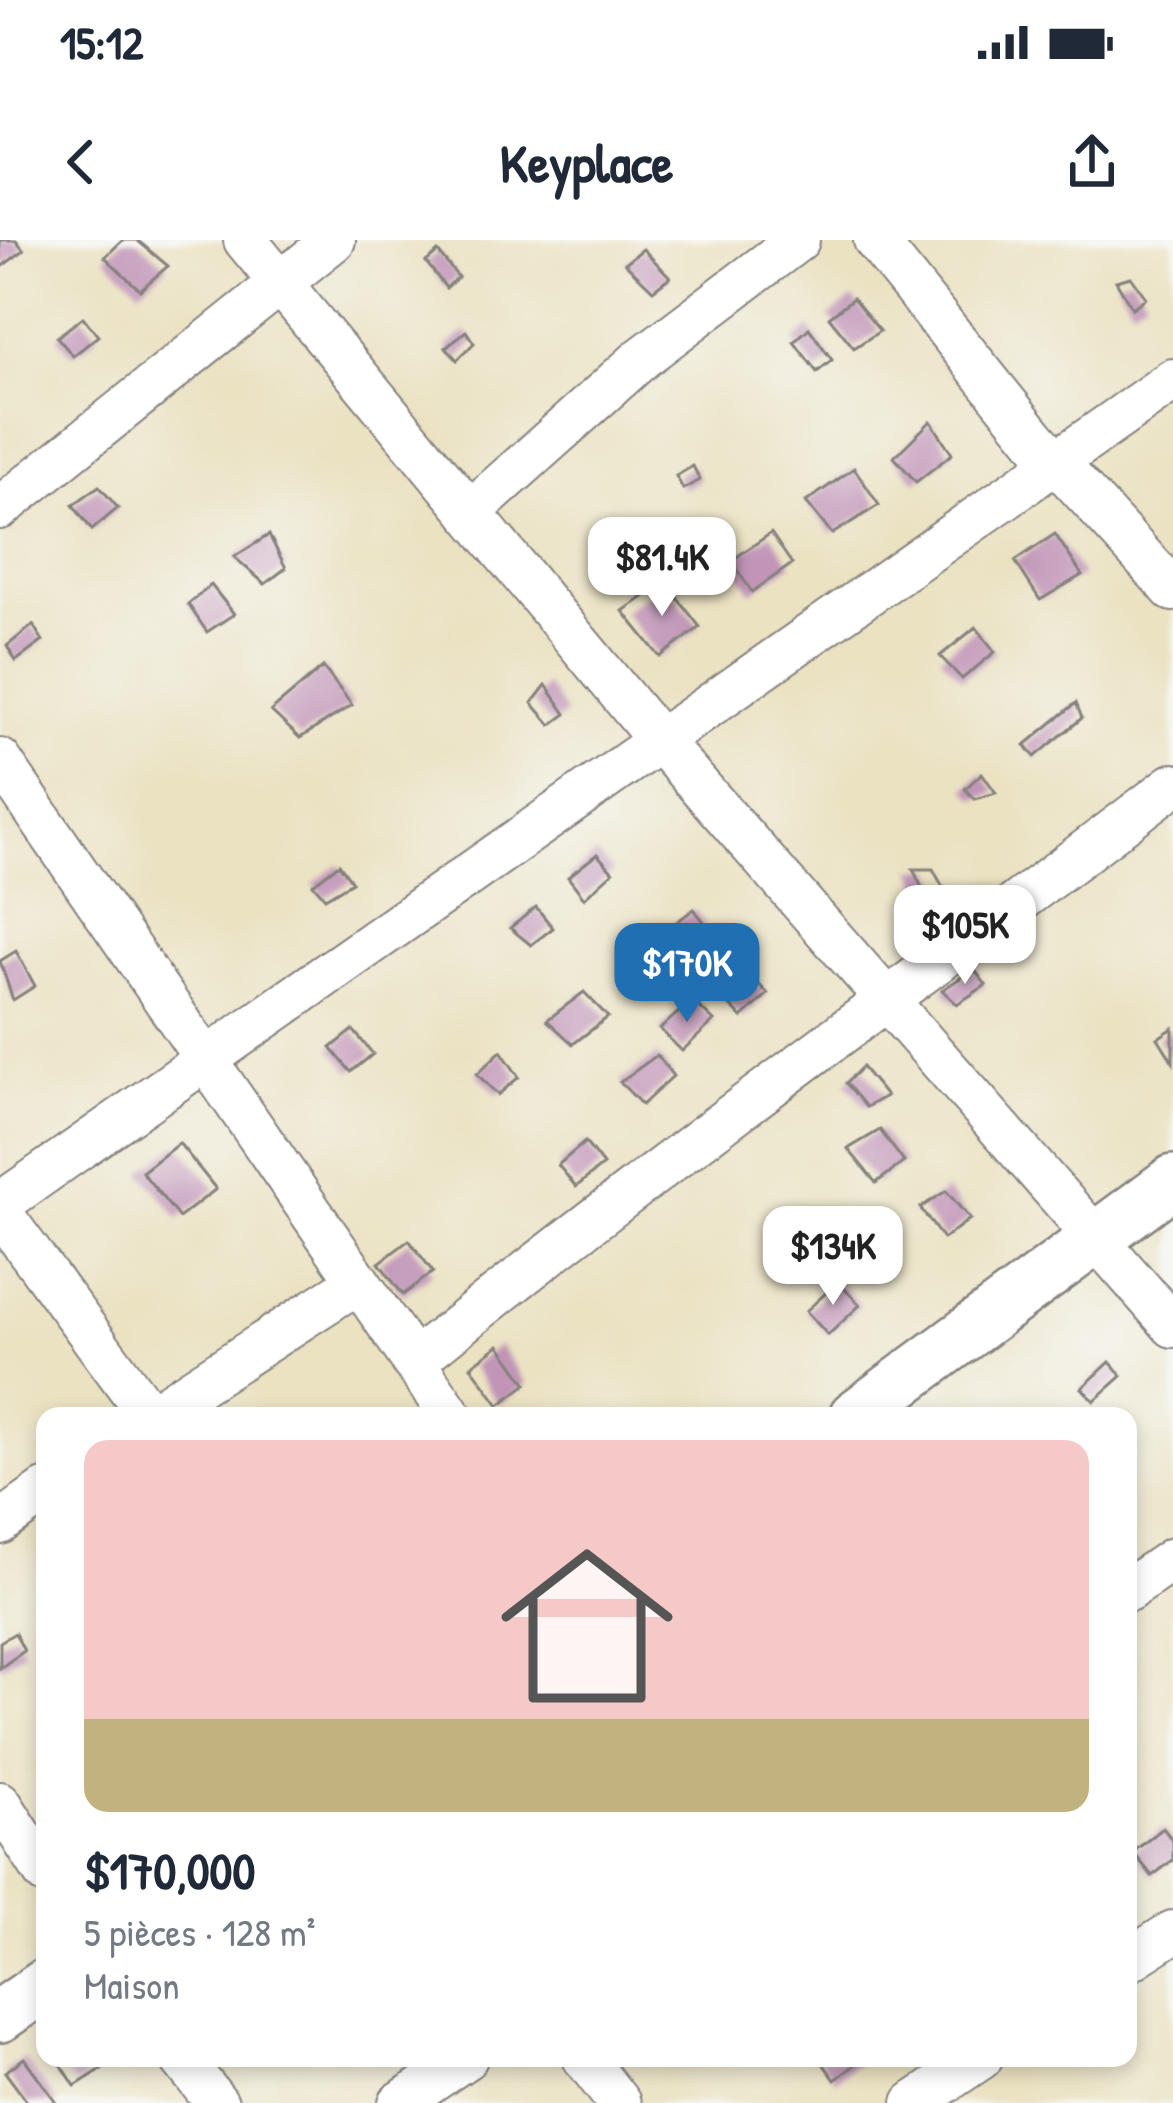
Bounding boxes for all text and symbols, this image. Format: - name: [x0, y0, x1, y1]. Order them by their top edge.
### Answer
- text: 15:12: [60, 12, 143, 73]
- text: Keyplace: [500, 126, 673, 199]
- icon: back: [48, 129, 114, 195]
- icon: share: [1059, 129, 1125, 195]
- pin: $81.4K: [564, 517, 760, 619]
- text: $81.4K: [615, 529, 709, 582]
- pin: $105K: [881, 885, 1049, 987]
- text: $105K: [921, 897, 1009, 950]
- pin: $170K: [603, 923, 771, 1025]
- text: $170K: [641, 935, 733, 988]
- pin: $134K: [749, 1206, 917, 1308]
- text: $134K: [790, 1218, 876, 1271]
- icon: home: [479, 1518, 695, 1734]
- text: $170,000: [84, 1836, 255, 1905]
- text: 5 pièces · 128 m²: [84, 1905, 316, 1958]
- text: Maison: [84, 1958, 180, 2011]

